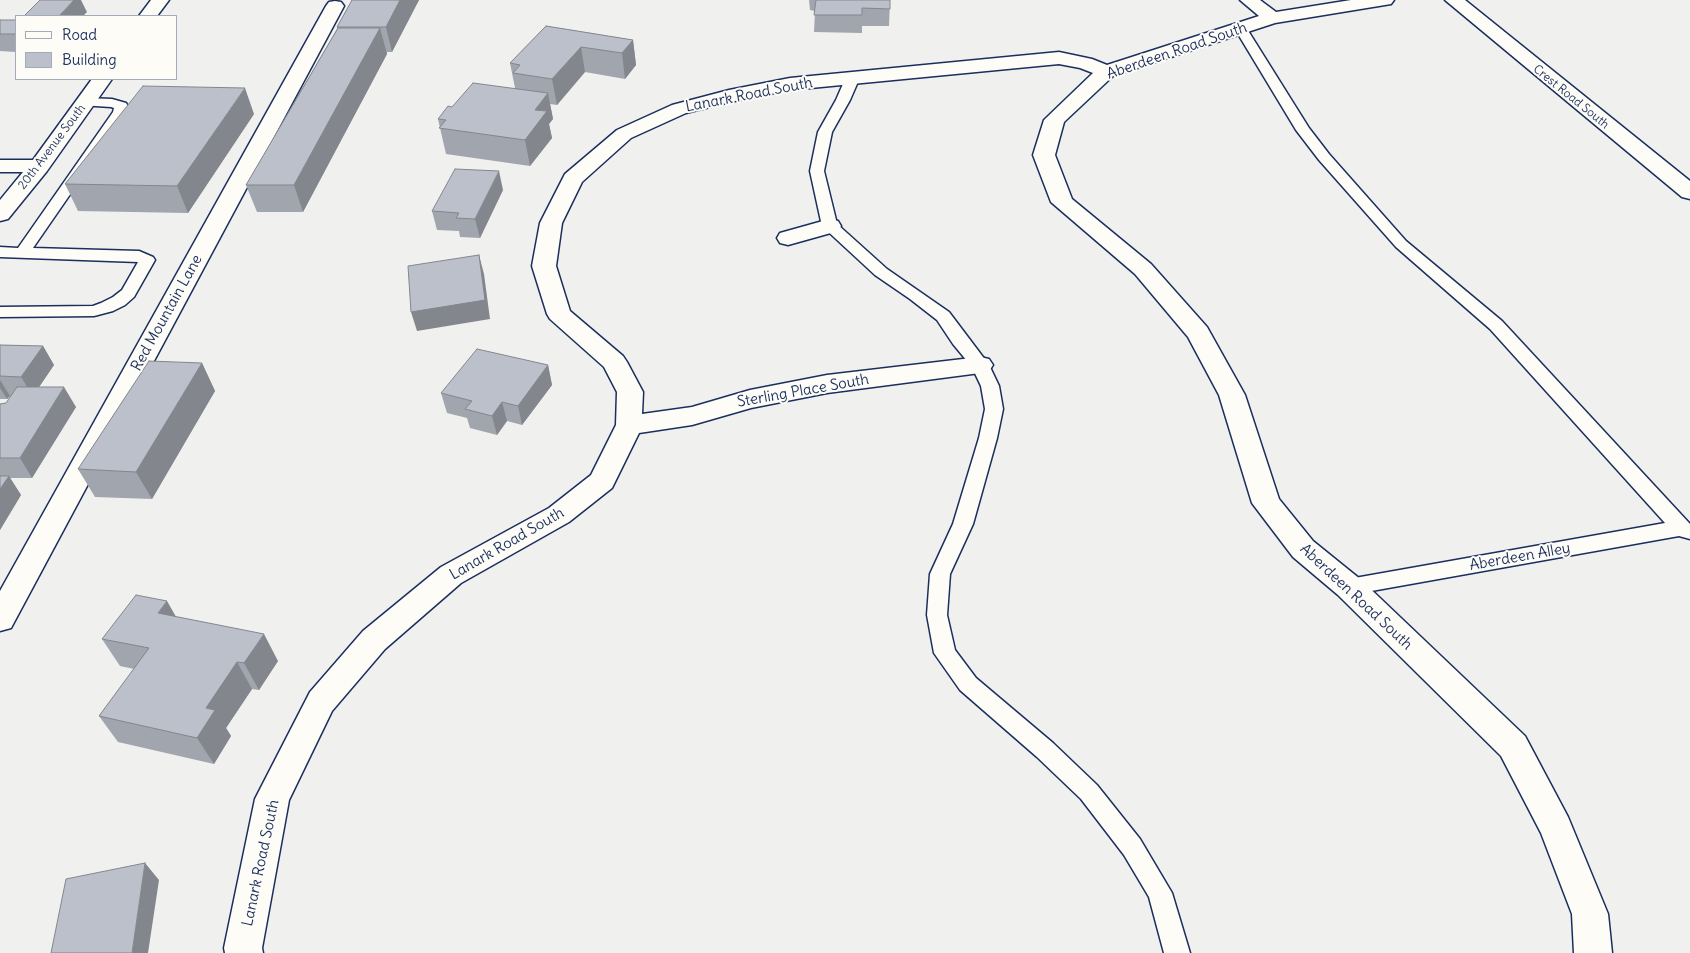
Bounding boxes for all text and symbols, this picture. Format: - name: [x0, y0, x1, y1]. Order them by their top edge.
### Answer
- legend: [15, 15, 178, 80]
- street label: Aberdeen Road South: [1105, 19, 1249, 83]
- text: Road: [62, 25, 97, 44]
- text: Building: [62, 50, 117, 69]
- street label: Crest Road South: [1530, 62, 1612, 132]
- street label: Lanark Road South: [684, 74, 814, 116]
- street label: 20th Avenue South: [15, 102, 89, 192]
- street label: Red Mountain Lane: [128, 252, 206, 374]
- street label: Sterling Place South: [736, 371, 870, 411]
- street label: Lanark Road South: [447, 504, 567, 584]
- street label: Aberdeen Alley: [1468, 539, 1572, 575]
- street label: Aberdeen Road South: [1296, 540, 1416, 654]
- street label: Lanark Road South: [239, 798, 283, 928]

